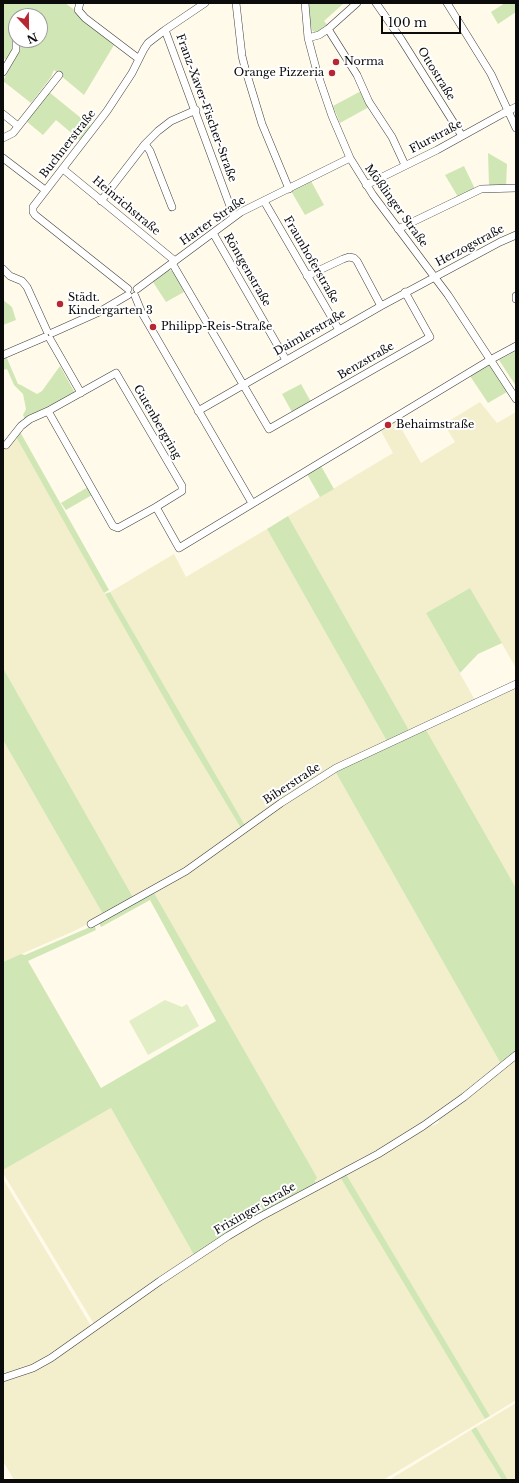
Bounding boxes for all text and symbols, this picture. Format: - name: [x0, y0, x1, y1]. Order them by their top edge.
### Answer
- north arrow: [8, 8, 48, 48]
- scale bar: [383, 8, 463, 34]
- text: 100 m: [388, 15, 427, 30]
- text: N: [25, 30, 40, 47]
- street label: Franz-Xaver-Fischer-Straße: [173, 32, 239, 184]
- street label: Ottostraße: [414, 45, 458, 103]
- place label: Norma: [344, 55, 384, 69]
- marker: Norma: [331, 57, 341, 67]
- place label: Orange Pizzeria: [234, 66, 324, 80]
- marker: Orange Pizzeria: [327, 68, 337, 78]
- street label: Buchnerstraße: [37, 107, 99, 181]
- street label: Flurstraße: [407, 118, 465, 156]
- street label: Mößlinger Straße: [362, 162, 430, 250]
- street label: Heinrichstraße: [89, 174, 163, 238]
- street label: Harter Straße: [178, 194, 248, 248]
- street label: Fraunhoferstraße: [281, 214, 341, 306]
- street label: Herzogstraße: [433, 222, 507, 270]
- street label: Röntgenstraße: [221, 231, 273, 309]
- place label: Städt. Kindergarten 3: [68, 291, 153, 317]
- marker: Städt. Kindergarten 3: [55, 299, 65, 309]
- street label: Daimlerstraße: [272, 307, 348, 359]
- place label: Philipp-Reis-Straße: [161, 320, 272, 334]
- marker: Philipp-Reis-Straße: [148, 322, 158, 332]
- street label: Benzstraße: [336, 340, 396, 382]
- street label: Gutenbergring: [130, 383, 184, 461]
- place label: Behaimstraße: [396, 418, 474, 432]
- marker: Behaimstraße: [383, 420, 393, 430]
- street label: Biberstraße: [261, 761, 323, 807]
- street label: Frixinger Straße: [212, 1180, 298, 1238]

